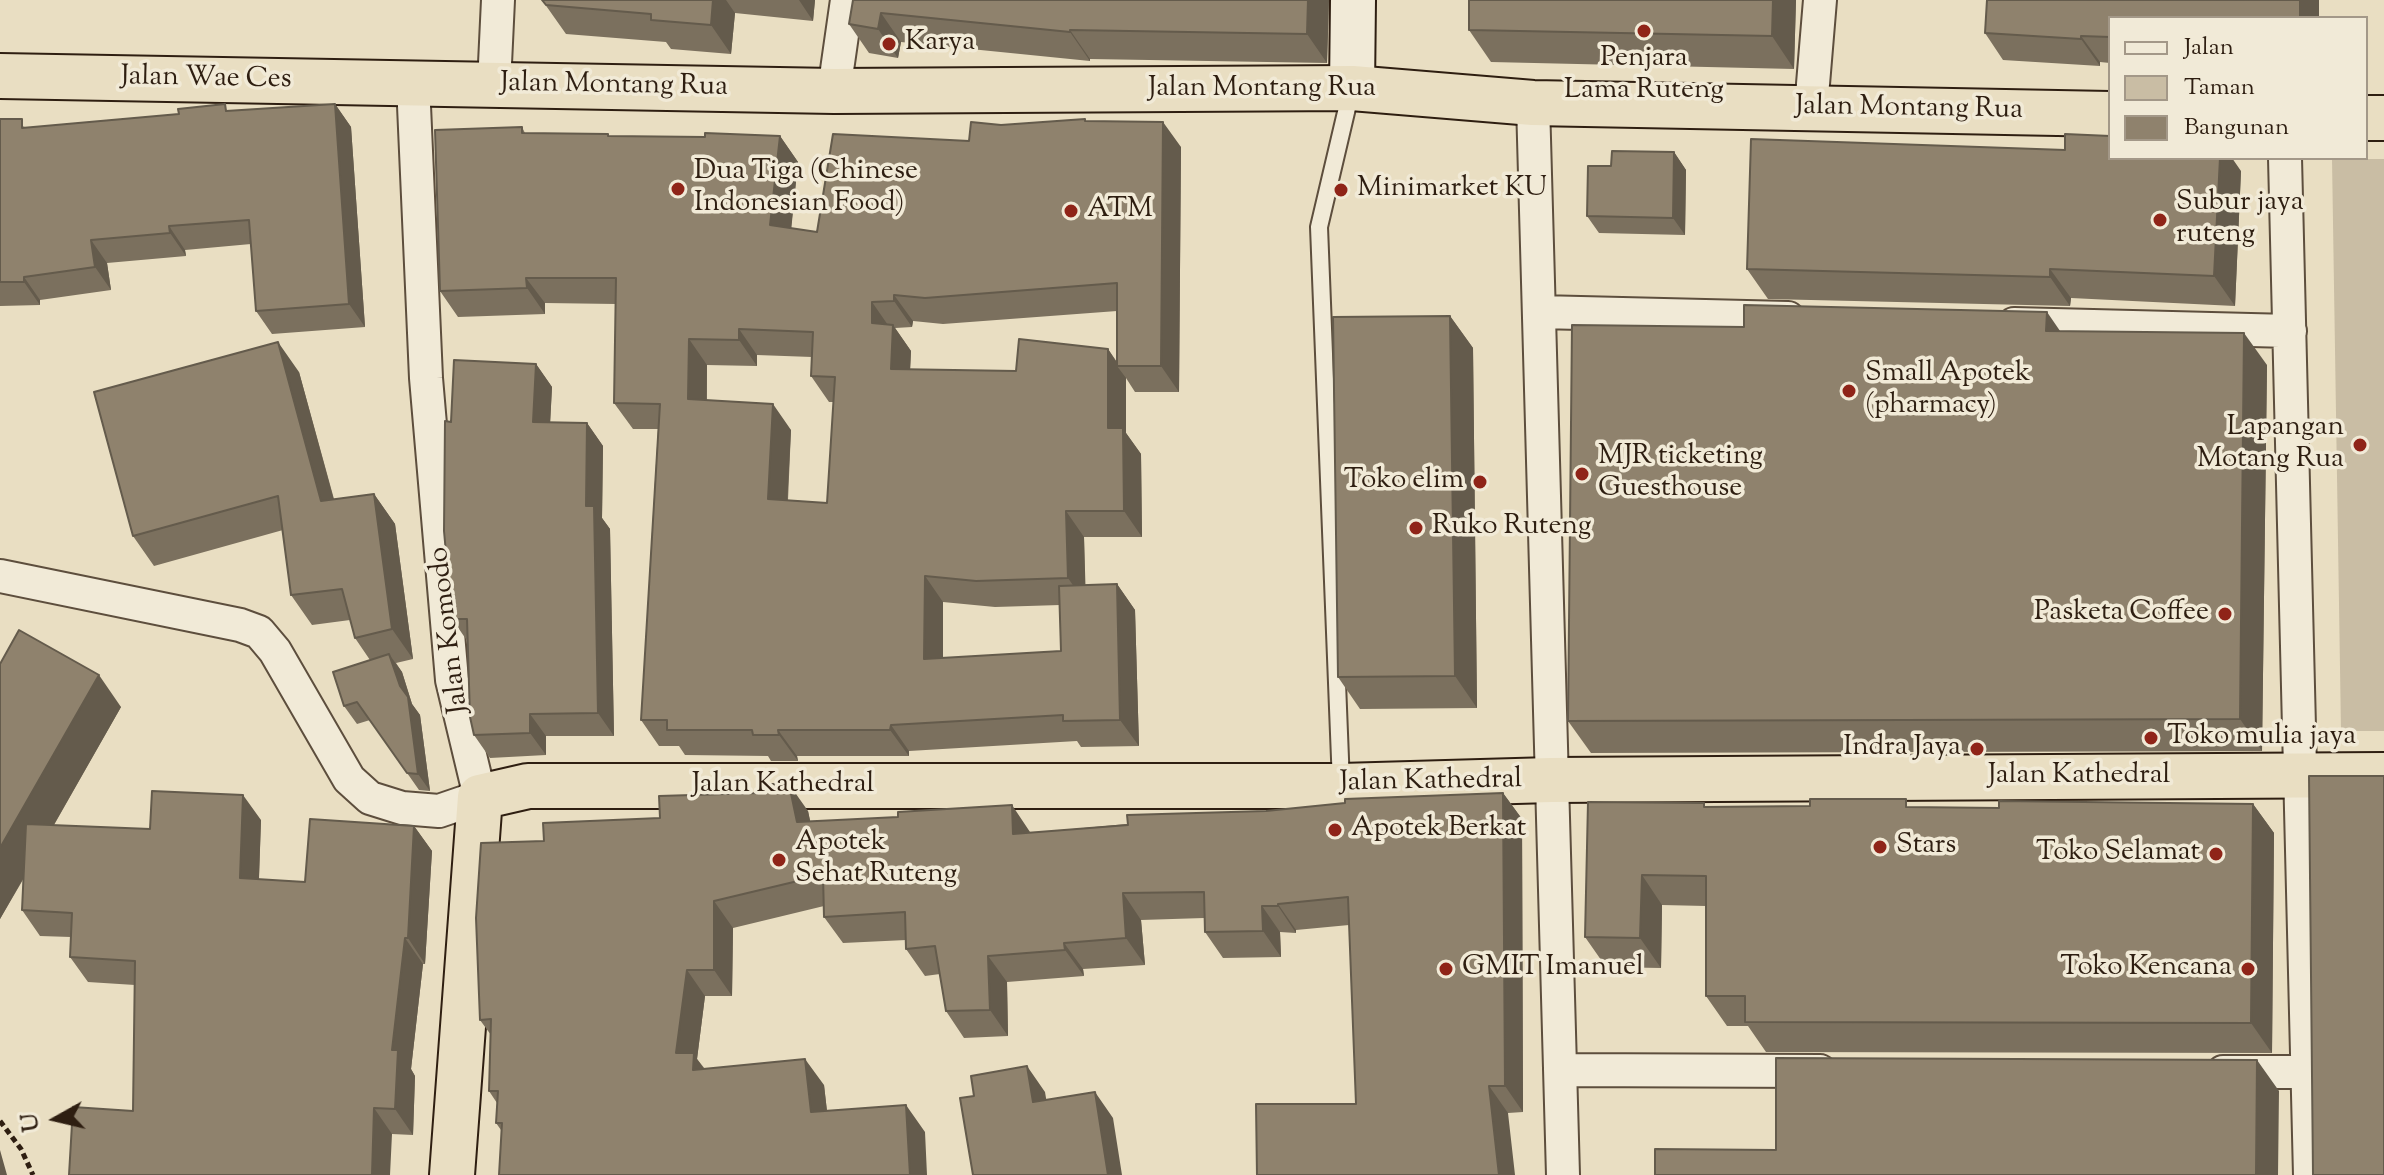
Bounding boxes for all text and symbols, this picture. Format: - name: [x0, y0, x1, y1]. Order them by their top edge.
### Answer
- legend: [2108, 16, 2368, 160]
- marker: Penjara Lama Ruteng: [1635, 22, 1653, 40]
- place label: Karya: [905, 27, 975, 61]
- text: Jalan: [2184, 31, 2234, 65]
- marker: Karya: [880, 35, 898, 53]
- place label: Penjara Lama Ruteng: [1564, 43, 1724, 109]
- street label: Jalan Wae Ces: [120, 62, 292, 98]
- street label: Jalan Montang Rua: [500, 68, 728, 106]
- text: Taman: [2184, 71, 2255, 105]
- street label: Jalan Montang Rua: [1148, 73, 1376, 107]
- street label: Jalan Montang Rua: [1795, 91, 2023, 129]
- text: Bangunan: [2184, 111, 2289, 145]
- place label: Dua Tiga (Chinese Indonesian Food): [694, 156, 918, 222]
- place label: Minimarket KU: [1357, 173, 1547, 207]
- marker: Dua Tiga (Chinese Indonesian Food): [669, 180, 687, 198]
- marker: Minimarket KU: [1332, 181, 1350, 199]
- place label: Subur jaya ruteng: [2176, 187, 2304, 253]
- place label: ATM: [1087, 194, 1153, 228]
- marker: ATM: [1062, 202, 1080, 220]
- marker: Subur jaya ruteng: [2151, 211, 2169, 229]
- place label: Small Apotek (pharmacy): [1865, 358, 2030, 424]
- marker: Small Apotek (pharmacy): [1840, 382, 1858, 400]
- place label: Lapangan Motang Rua: [2197, 412, 2344, 478]
- marker: Lapangan Motang Rua: [2351, 436, 2369, 454]
- place label: MJR ticketing Guesthouse: [1598, 441, 1763, 507]
- place label: Toko elim: [1344, 465, 1464, 499]
- marker: MJR ticketing Guesthouse: [1573, 465, 1591, 483]
- marker: Toko elim: [1471, 473, 1489, 491]
- place label: Ruko Ruteng: [1432, 511, 1591, 545]
- marker: Ruko Ruteng: [1407, 519, 1425, 537]
- street label: Jalan Komodo: [424, 545, 478, 715]
- place label: Pasketa Coffee: [2034, 597, 2209, 631]
- marker: Pasketa Coffee: [2216, 605, 2234, 623]
- place label: Toko mulia jaya: [2167, 721, 2356, 755]
- marker: Toko mulia jaya: [2142, 729, 2160, 747]
- place label: Indra Jaya: [1843, 732, 1961, 766]
- marker: Indra Jaya: [1968, 740, 1986, 758]
- street label: Jalan Kathedral: [1988, 760, 2170, 794]
- street label: Jalan Kathedral: [1339, 765, 1523, 801]
- street label: Jalan Kathedral: [692, 769, 874, 803]
- place label: Apotek Berkat: [1351, 813, 1526, 847]
- marker: Apotek Berkat: [1326, 821, 1344, 839]
- place label: Apotek Sehat Ruteng: [795, 827, 957, 893]
- place label: Stars: [1896, 830, 1956, 864]
- place label: Toko Selamat: [2036, 837, 2200, 871]
- marker: Stars: [1871, 838, 1889, 856]
- marker: Toko Selamat: [2207, 845, 2225, 863]
- marker: Apotek Sehat Ruteng: [770, 851, 788, 869]
- place label: GMIT Imanuel: [1462, 952, 1644, 986]
- place label: Toko Kencana: [2060, 952, 2232, 986]
- marker: GMIT Imanuel: [1437, 960, 1455, 978]
- marker: Toko Kencana: [2239, 960, 2257, 978]
- north arrow: [16, 1079, 96, 1159]
- text: U: [15, 1111, 49, 1133]

